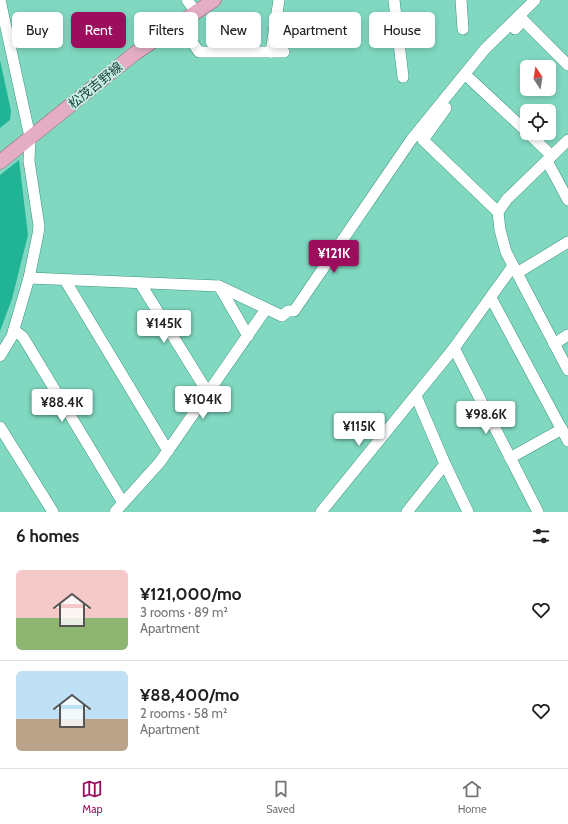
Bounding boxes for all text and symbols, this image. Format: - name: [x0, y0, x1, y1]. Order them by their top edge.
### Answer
- chip: Buy: [12, 12, 63, 48]
- chip: Rent: [71, 12, 126, 48]
- chip: Filters: [134, 12, 198, 48]
- chip: New: [206, 12, 261, 48]
- chip: Apartment: [269, 12, 361, 48]
- chip: House: [369, 12, 435, 48]
- street label: 松茂吉野線: [65, 58, 125, 112]
- north arrow: [520, 60, 556, 96]
- map controls: [520, 60, 556, 140]
- button: locate: [520, 104, 556, 140]
- pin: ¥121K: [306, 240, 362, 274]
- text: ¥121K: [318, 245, 350, 261]
- pin: ¥145K: [136, 310, 192, 344]
- text: ¥145K: [146, 315, 182, 331]
- pin: ¥104K: [175, 386, 231, 420]
- pin: ¥88.4K: [29, 389, 95, 423]
- text: ¥104K: [184, 391, 222, 407]
- text: ¥88.4K: [41, 394, 83, 410]
- pin: ¥98.6K: [453, 401, 519, 435]
- text: ¥98.6K: [465, 406, 507, 422]
- pin: ¥115K: [331, 413, 387, 447]
- text: ¥115K: [343, 418, 375, 434]
- icon: filters: [530, 525, 552, 547]
- text: 6 homes: [16, 526, 79, 546]
- text: ¥121,000/mo: [140, 584, 242, 604]
- icon: home: [48, 586, 96, 634]
- icon: heart: [530, 599, 552, 621]
- text: 3 rooms · 89 m²: [140, 604, 228, 620]
- text: Apartment: [140, 620, 200, 636]
- text: ¥88,400/mo: [140, 685, 239, 705]
- icon: home: [48, 687, 96, 735]
- icon: heart: [530, 700, 552, 722]
- text: 2 rooms · 58 m²: [140, 705, 227, 721]
- text: Apartment: [140, 721, 200, 737]
- tab: Map: [81, 778, 103, 816]
- tab: Saved: [266, 778, 295, 816]
- tab: Home: [458, 778, 487, 816]

